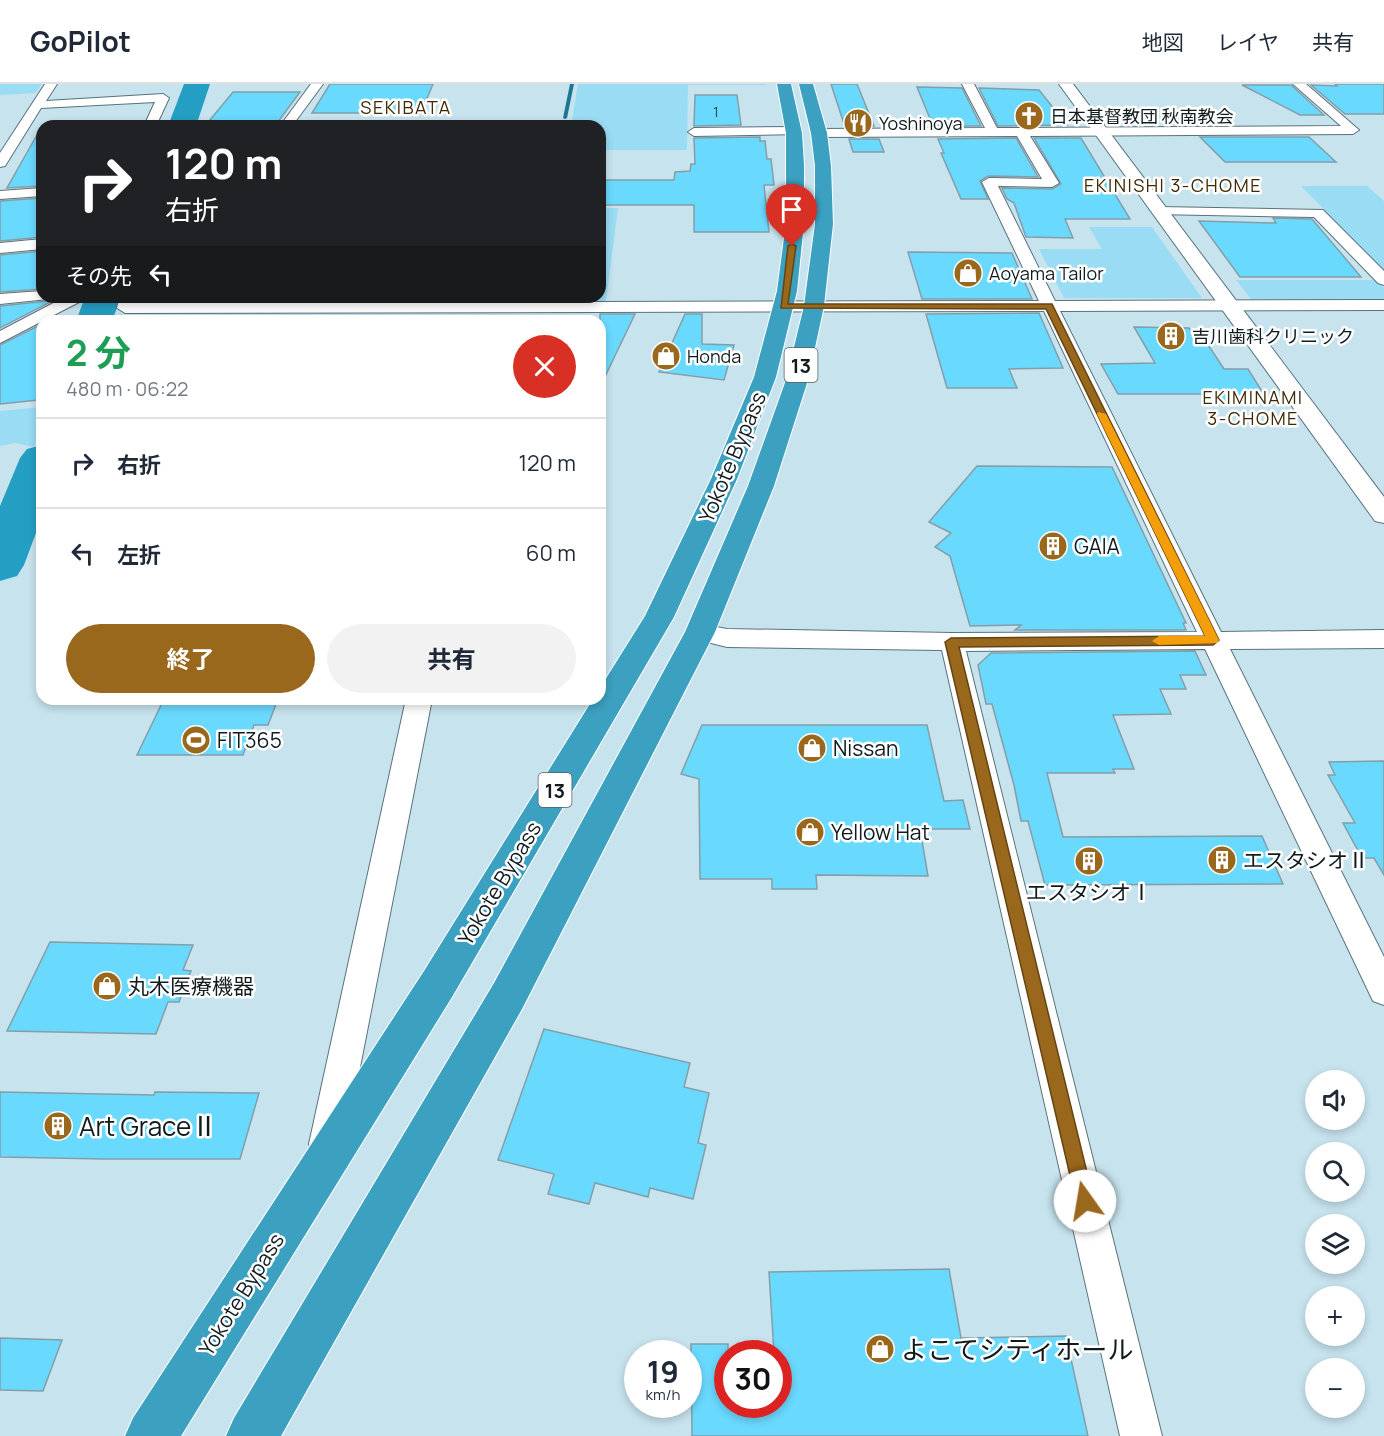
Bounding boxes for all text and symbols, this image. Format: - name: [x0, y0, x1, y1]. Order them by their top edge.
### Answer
- text: GoPilot: [30, 22, 131, 60]
- text: 地図: [1142, 28, 1184, 56]
- text: レイヤ: [1217, 28, 1279, 56]
- text: 共有: [1312, 28, 1354, 56]
- district label: SEKIBATA: [360, 95, 452, 119]
- church icon: 日本基督教団 秋南教会: [1013, 100, 1045, 132]
- house number: 1: [713, 101, 719, 122]
- place label: 日本基督教団 秋南教会: [1050, 104, 1234, 128]
- restaurant icon: Yoshinoya: [842, 107, 874, 139]
- place label: Yoshinoya: [879, 111, 963, 135]
- text: 120 m: [165, 134, 282, 192]
- icon: right: [66, 144, 144, 222]
- district label: EKINISHI 3-CHOME: [1084, 173, 1262, 197]
- pin: [766, 184, 817, 246]
- text: 右折: [165, 191, 219, 228]
- icon: arrive: [775, 193, 808, 226]
- shop icon: Aoyama Tailor: [952, 257, 984, 289]
- icon: left: [144, 258, 177, 291]
- text: その先: [66, 261, 132, 291]
- place label: Aoyama Tailor: [989, 261, 1104, 285]
- building icon: 吉川歯科クリニック: [1155, 320, 1187, 352]
- place label: 吉川歯科クリニック: [1192, 324, 1354, 348]
- text: 2 分: [66, 328, 131, 377]
- button: close: [513, 335, 576, 398]
- shop icon: Honda: [650, 340, 682, 372]
- place label: Honda: [687, 344, 741, 368]
- road number: 13: [784, 348, 818, 382]
- text: 480 m · 06:22: [66, 375, 188, 402]
- district label: EKIMINAMI 3-CHOME: [1202, 385, 1304, 430]
- street label: Yokote Bypass: [692, 387, 772, 527]
- icon: right: [66, 447, 99, 480]
- text: 120 m: [518, 448, 576, 478]
- text: 右折: [117, 450, 161, 480]
- building icon: GAIA: [1037, 530, 1069, 562]
- place label: GAIA: [1074, 532, 1120, 560]
- icon: left: [66, 537, 99, 570]
- text: 60 m: [526, 538, 576, 568]
- text: 左折: [117, 540, 161, 570]
- button: 終了: [66, 624, 315, 693]
- button: 共有: [327, 624, 576, 693]
- sports icon: FIT365: [180, 724, 212, 756]
- place label: FIT365: [217, 726, 282, 754]
- shop icon: Nissan: [796, 732, 828, 764]
- place label: Nissan: [833, 734, 898, 762]
- road number: 13: [538, 773, 572, 807]
- street label: Yokote Bypass: [451, 816, 547, 950]
- shop icon: Yellow Hat: [794, 816, 826, 848]
- place label: Yellow Hat: [831, 818, 930, 846]
- building icon: エスタシオⅡ: [1206, 844, 1238, 876]
- building icon: エスタシオⅠ: [1073, 845, 1105, 877]
- place label: エスタシオⅡ: [1243, 846, 1369, 874]
- place label: エスタシオⅠ: [1026, 878, 1152, 906]
- shop icon: 丸木医療機器: [91, 970, 123, 1002]
- place label: 丸木医療機器: [128, 972, 254, 1000]
- map controls: [1305, 1070, 1365, 1418]
- button: sound: [1305, 1070, 1365, 1130]
- place label: Art GraceⅡ: [79, 1108, 217, 1144]
- building icon: Art GraceⅡ: [42, 1110, 74, 1142]
- button: search: [1305, 1142, 1365, 1202]
- position arrow: [1053, 1169, 1117, 1233]
- button: layers: [1305, 1214, 1365, 1274]
- street label: Yokote Bypass: [192, 1227, 290, 1361]
- button: +: [1305, 1286, 1365, 1346]
- place label: よこてシティホール: [901, 1331, 1133, 1367]
- shop icon: よこてシティホール: [864, 1333, 896, 1365]
- speed limit sign: 30: [714, 1340, 792, 1418]
- text: 19: [647, 1351, 679, 1392]
- button: −: [1305, 1358, 1365, 1418]
- text: km/h: [646, 1384, 680, 1405]

